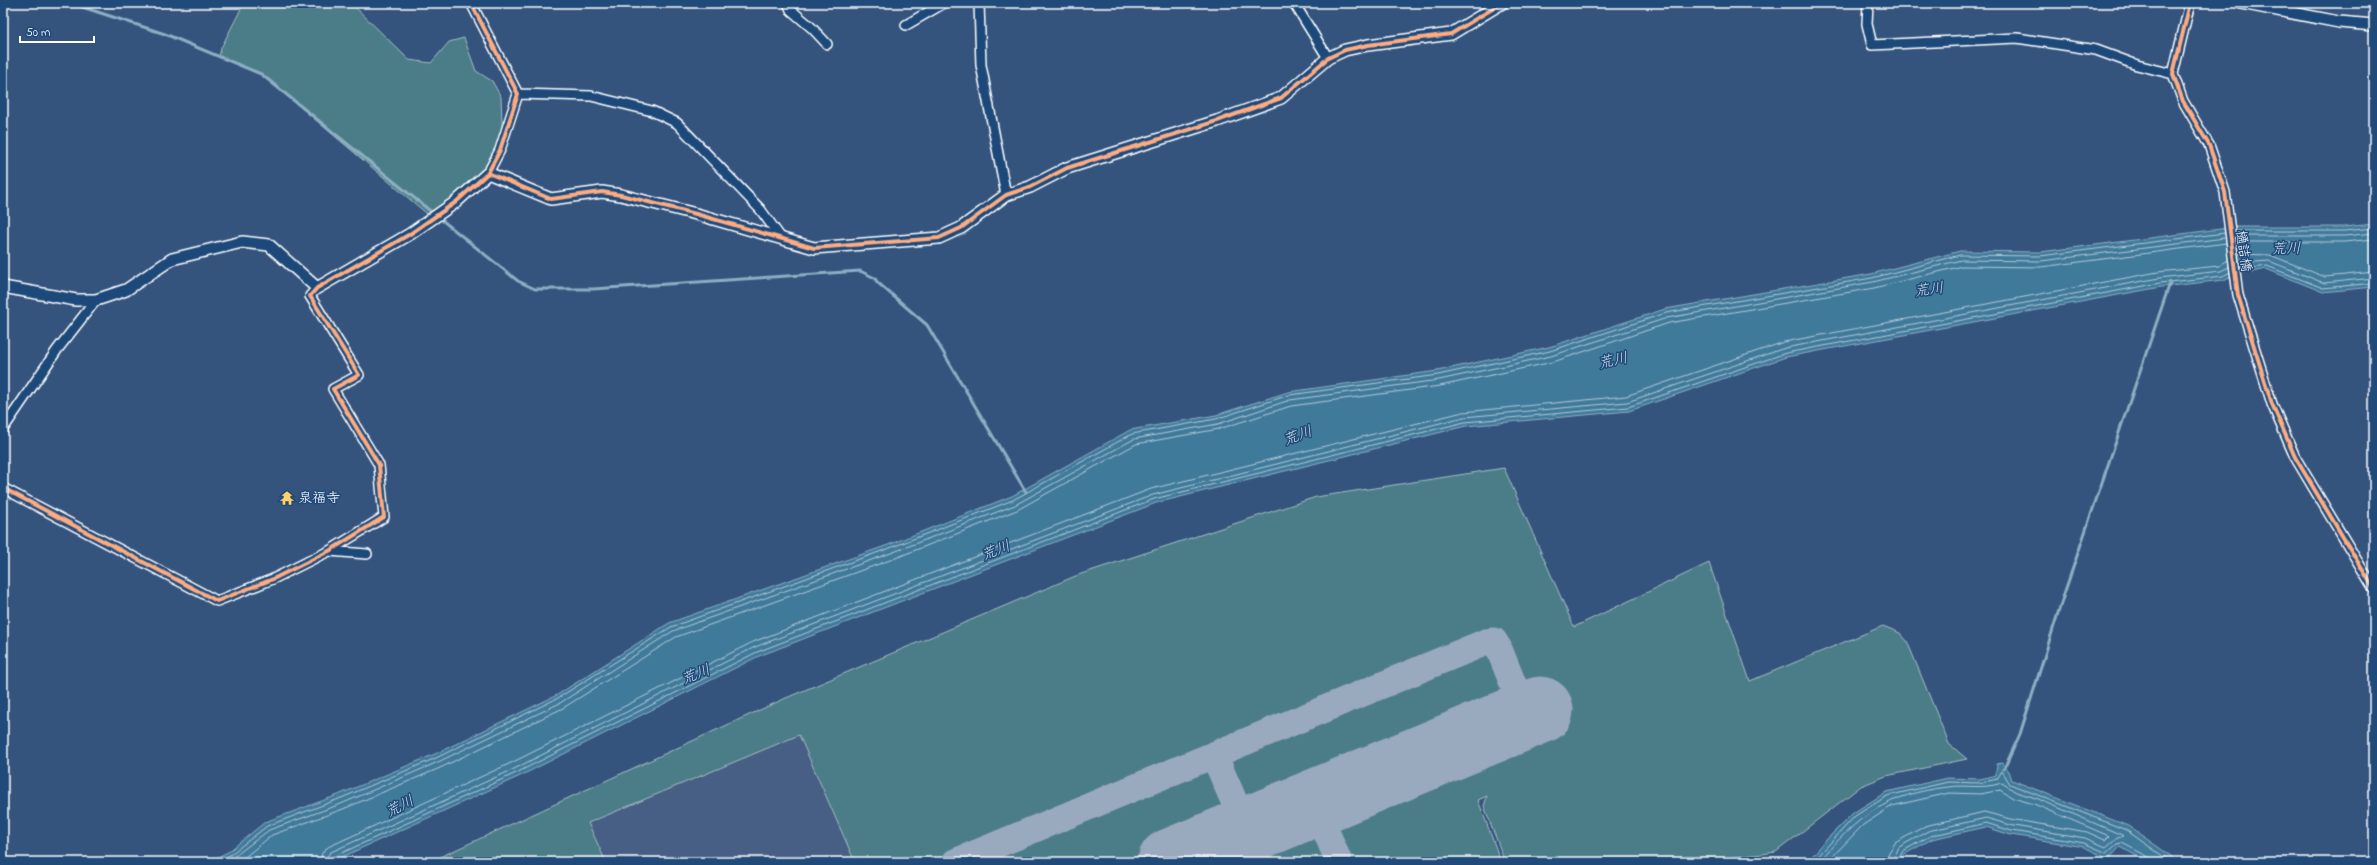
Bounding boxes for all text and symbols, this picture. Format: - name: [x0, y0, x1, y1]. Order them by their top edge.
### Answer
- scale bar: [20, 18, 94, 44]
- text: 50 m: [26, 24, 50, 42]
- street label: 樋詰橋: [2230, 229, 2256, 273]
- water label: 荒川: [2271, 237, 2301, 261]
- water label: 荒川: [1913, 277, 1945, 303]
- water label: 荒川: [1596, 347, 1630, 375]
- water label: 荒川: [1280, 421, 1316, 451]
- place label: 泉福寺: [298, 488, 340, 509]
- temple icon: 泉福寺: [279, 490, 295, 506]
- water label: 荒川: [978, 535, 1014, 567]
- water label: 荒川: [678, 659, 714, 691]
- water label: 荒川: [382, 790, 418, 824]

